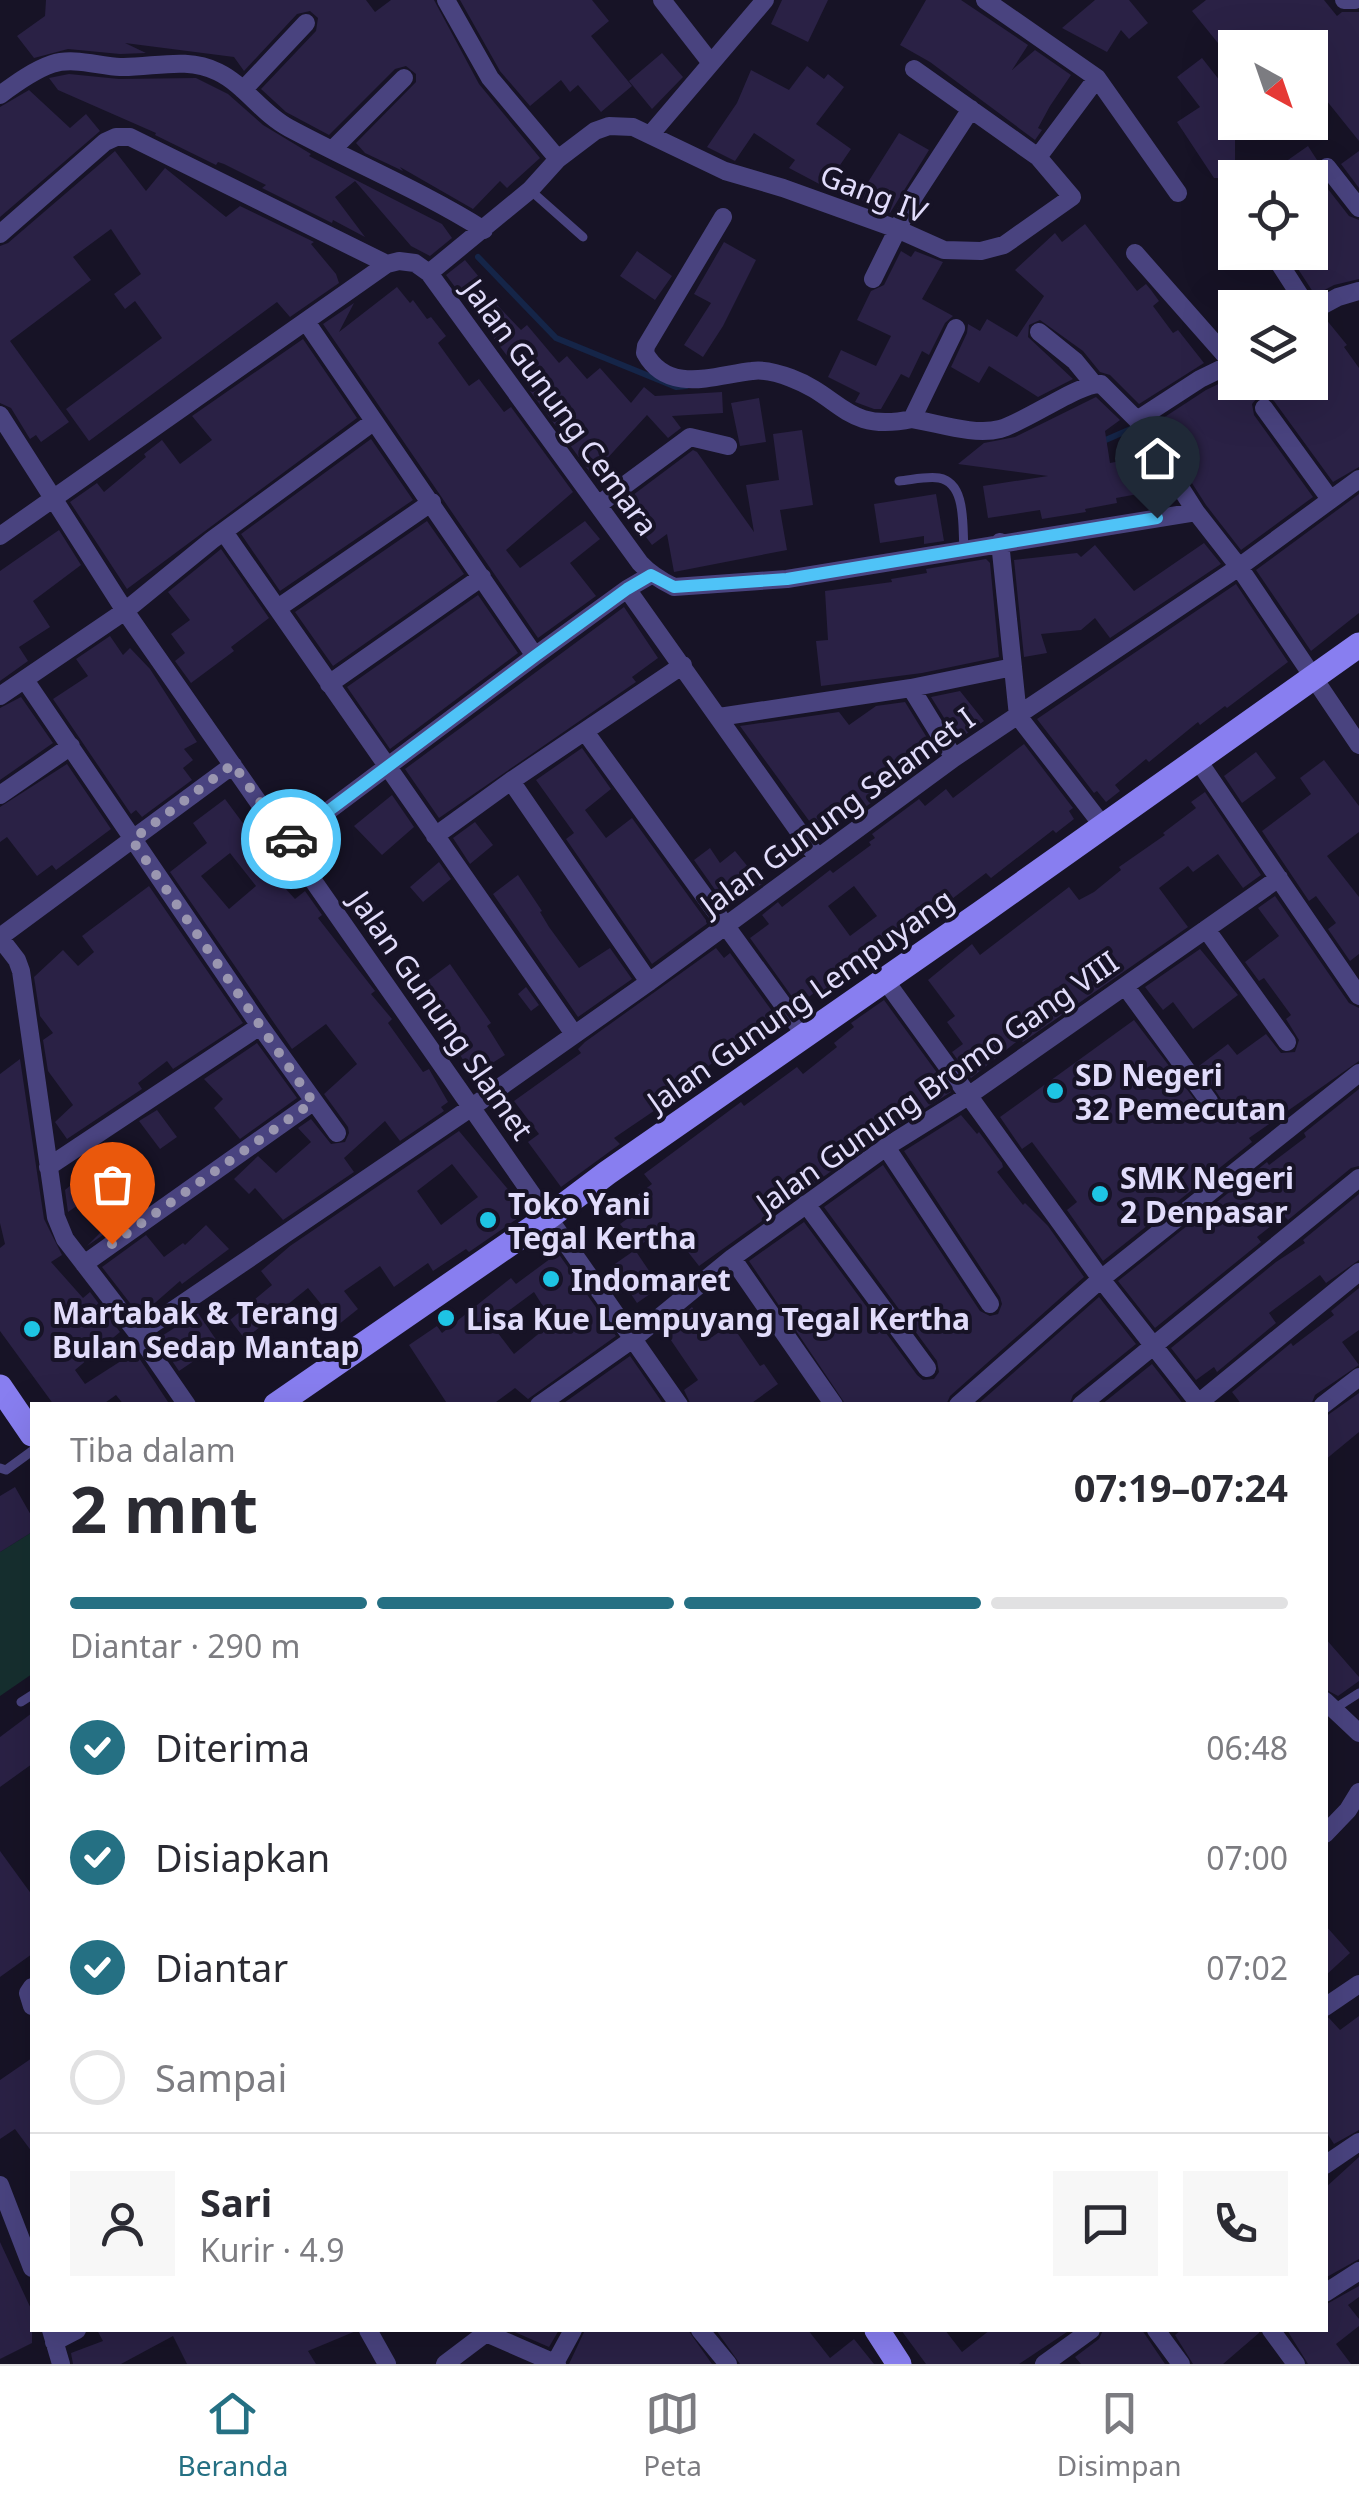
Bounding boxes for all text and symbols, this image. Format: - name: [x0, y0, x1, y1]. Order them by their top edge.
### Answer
- north arrow: [1218, 30, 1328, 140]
- map controls: [1218, 30, 1328, 400]
- street label: Gang IV: [815, 154, 933, 232]
- button: locate: [1218, 160, 1328, 270]
- street label: Jalan Gunung Cemara: [452, 268, 668, 543]
- button: layers: [1218, 290, 1328, 400]
- pin: [1115, 416, 1200, 519]
- icon: home: [1130, 431, 1185, 486]
- street label: Jalan Gunung Selamet I: [689, 697, 983, 926]
- courier: [241, 789, 341, 889]
- icon: car: [264, 812, 319, 867]
- street label: Jalan Gunung Lempuyang: [636, 879, 961, 1123]
- street label: Jalan Gunung Slamet: [339, 880, 543, 1148]
- street label: Jalan Gunung Bromo Gang VIII: [745, 941, 1126, 1225]
- place label: SD Negeri 32 Pemecutan: [1075, 1054, 1286, 1129]
- marker: SD Negeri 32 Pemecutan: [1044, 1080, 1066, 1102]
- pin: [70, 1142, 155, 1245]
- icon: bag: [85, 1157, 140, 1212]
- place label: SMK Negeri 2 Denpasar: [1120, 1157, 1294, 1232]
- place label: Toko Yani Tegal Kertha: [508, 1183, 697, 1258]
- marker: SMK Negeri 2 Denpasar: [1089, 1183, 1111, 1205]
- marker: Toko Yani Tegal Kertha: [477, 1209, 499, 1231]
- place label: Indomaret: [571, 1259, 731, 1300]
- marker: Indomaret: [540, 1268, 562, 1290]
- place label: Martabak & Terang Bulan Sedap Mantap: [52, 1292, 360, 1367]
- place label: Lisa Kue Lempuyang Tegal Kertha: [466, 1298, 970, 1339]
- marker: Lisa Kue Lempuyang Tegal Kertha: [435, 1307, 457, 1329]
- marker: Martabak & Terang Bulan Sedap Mantap: [21, 1318, 43, 1340]
- text: Tiba dalam: [70, 1428, 236, 1471]
- text: 07:19–07:24: [1074, 1461, 1288, 1513]
- text: 2 mnt: [70, 1464, 258, 1552]
- text: Diantar · 290 m: [70, 1624, 300, 1667]
- icon: check: [70, 1720, 125, 1775]
- text: Diterima: [155, 1721, 310, 1773]
- text: 06:48: [1206, 1726, 1288, 1769]
- icon: check: [70, 1830, 125, 1885]
- text: Disiapkan: [155, 1831, 330, 1883]
- text: 07:00: [1206, 1836, 1288, 1879]
- icon: check: [70, 1940, 125, 1995]
- text: Diantar: [155, 1941, 288, 1993]
- text: 07:02: [1206, 1946, 1288, 1989]
- text: Sampai: [155, 2051, 287, 2103]
- button: person: [70, 2171, 175, 2276]
- button: chat: [1053, 2171, 1158, 2276]
- button: phone: [1183, 2171, 1288, 2276]
- text: Sari: [200, 2176, 272, 2228]
- text: Kurir · 4.9: [200, 2228, 345, 2271]
- tab: Beranda: [177, 2386, 288, 2484]
- tab: Peta: [643, 2386, 702, 2484]
- tab: Disimpan: [1057, 2386, 1182, 2484]

